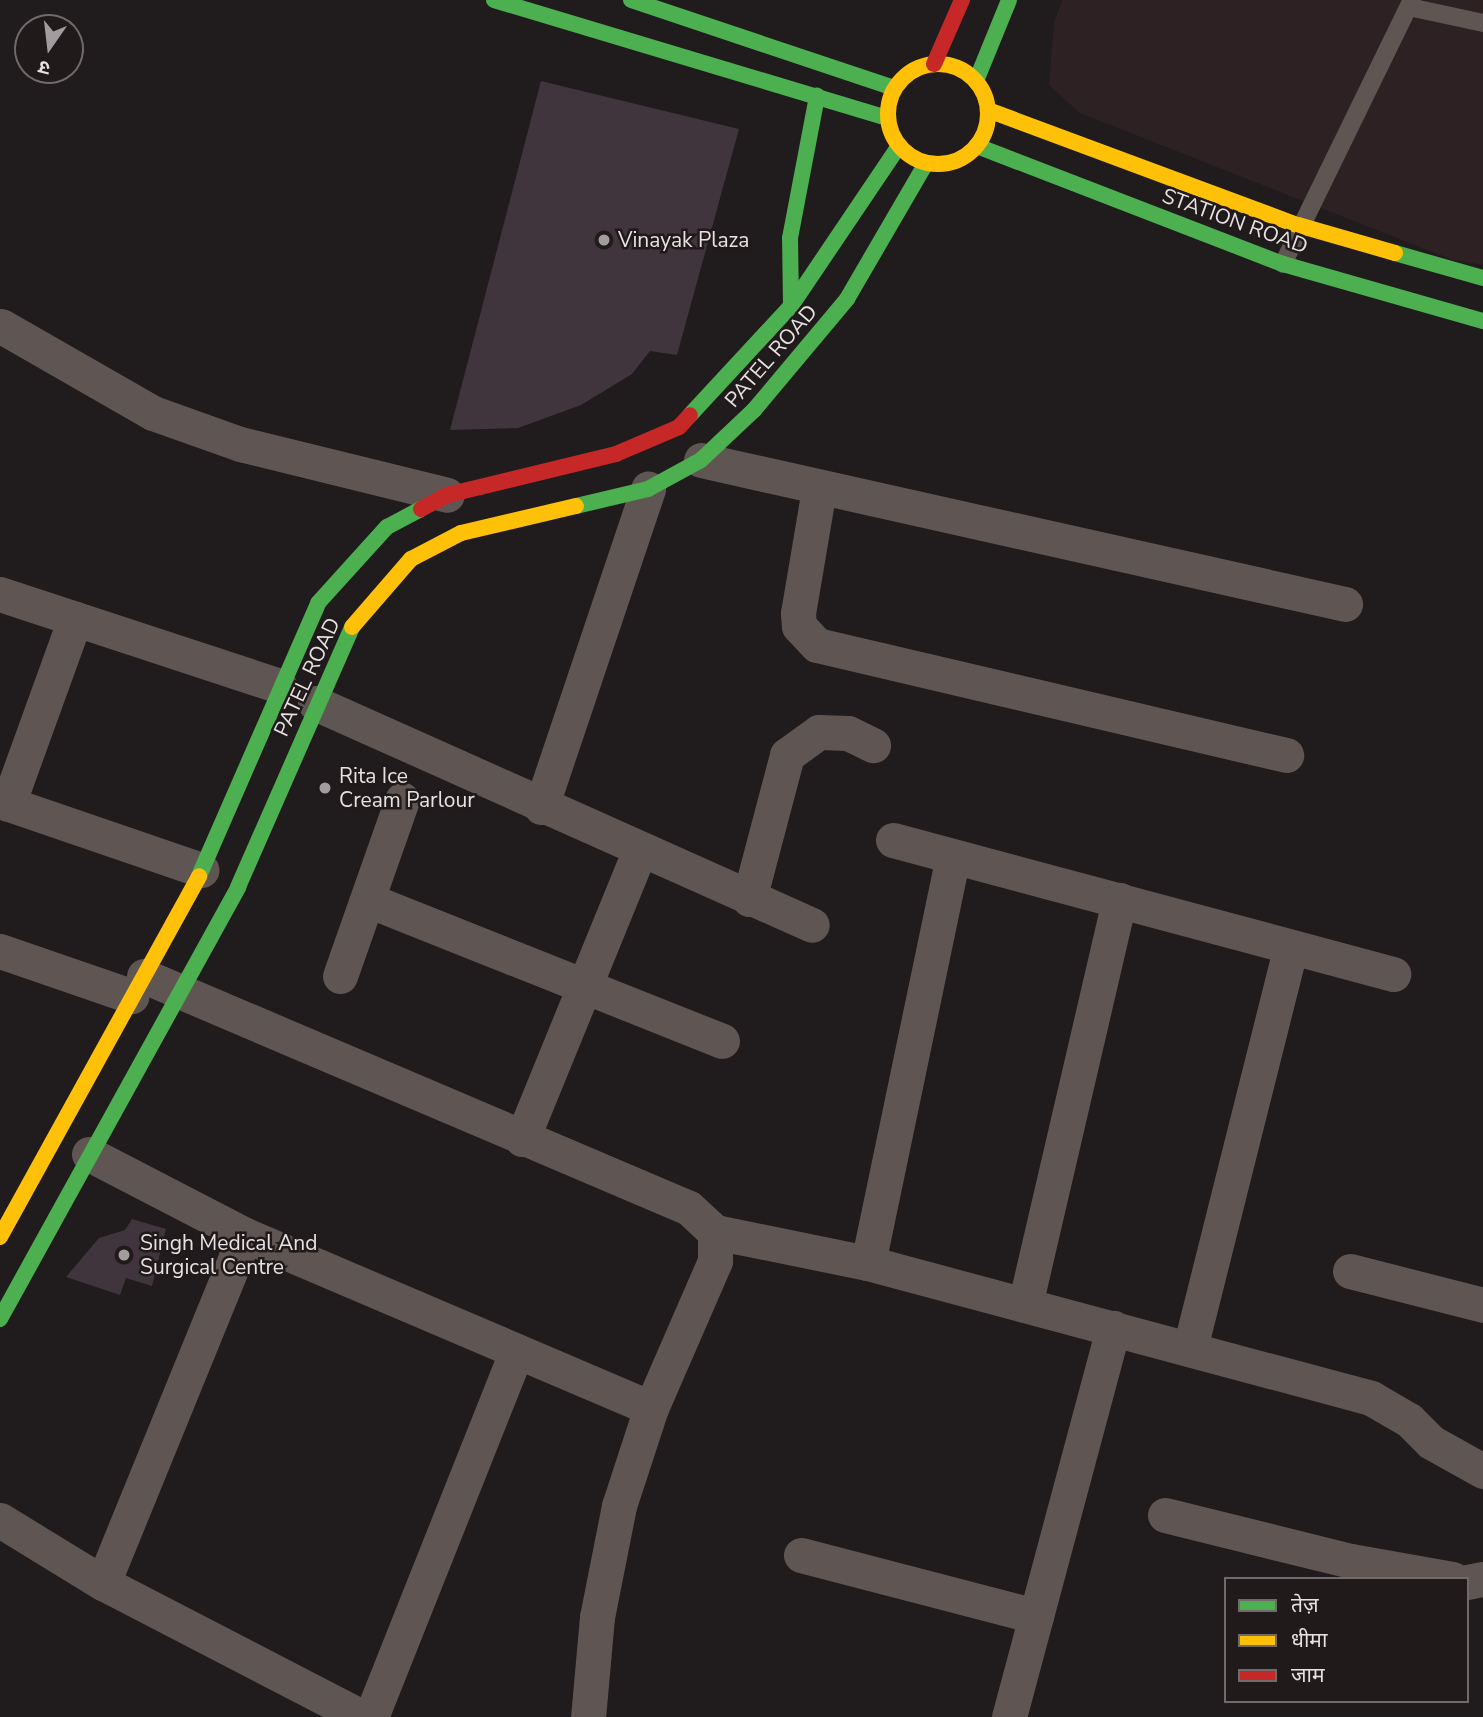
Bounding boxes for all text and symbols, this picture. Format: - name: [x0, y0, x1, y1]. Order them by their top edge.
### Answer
- north arrow: [14, 14, 84, 84]
- text: उ: [36, 53, 53, 81]
- street label: STATION ROAD: [1159, 183, 1311, 259]
- place label: Vinayak Plaza: [618, 227, 749, 253]
- marker: Vinayak Plaza: [596, 232, 612, 248]
- street label: PATEL ROAD: [720, 299, 822, 413]
- street label: PATEL ROAD: [269, 614, 345, 740]
- place label: Rita Ice Cream Parlour: [339, 763, 475, 813]
- marker: Rita Ice Cream Parlour: [317, 780, 333, 796]
- place label: Singh Medical And Surgical Centre: [140, 1230, 317, 1280]
- marker: Singh Medical And Surgical Centre: [114, 1245, 134, 1265]
- legend: [1224, 1577, 1469, 1703]
- text: तेज़: [1291, 1591, 1319, 1619]
- text: धीमा: [1291, 1626, 1327, 1654]
- text: जाम: [1291, 1661, 1325, 1689]

